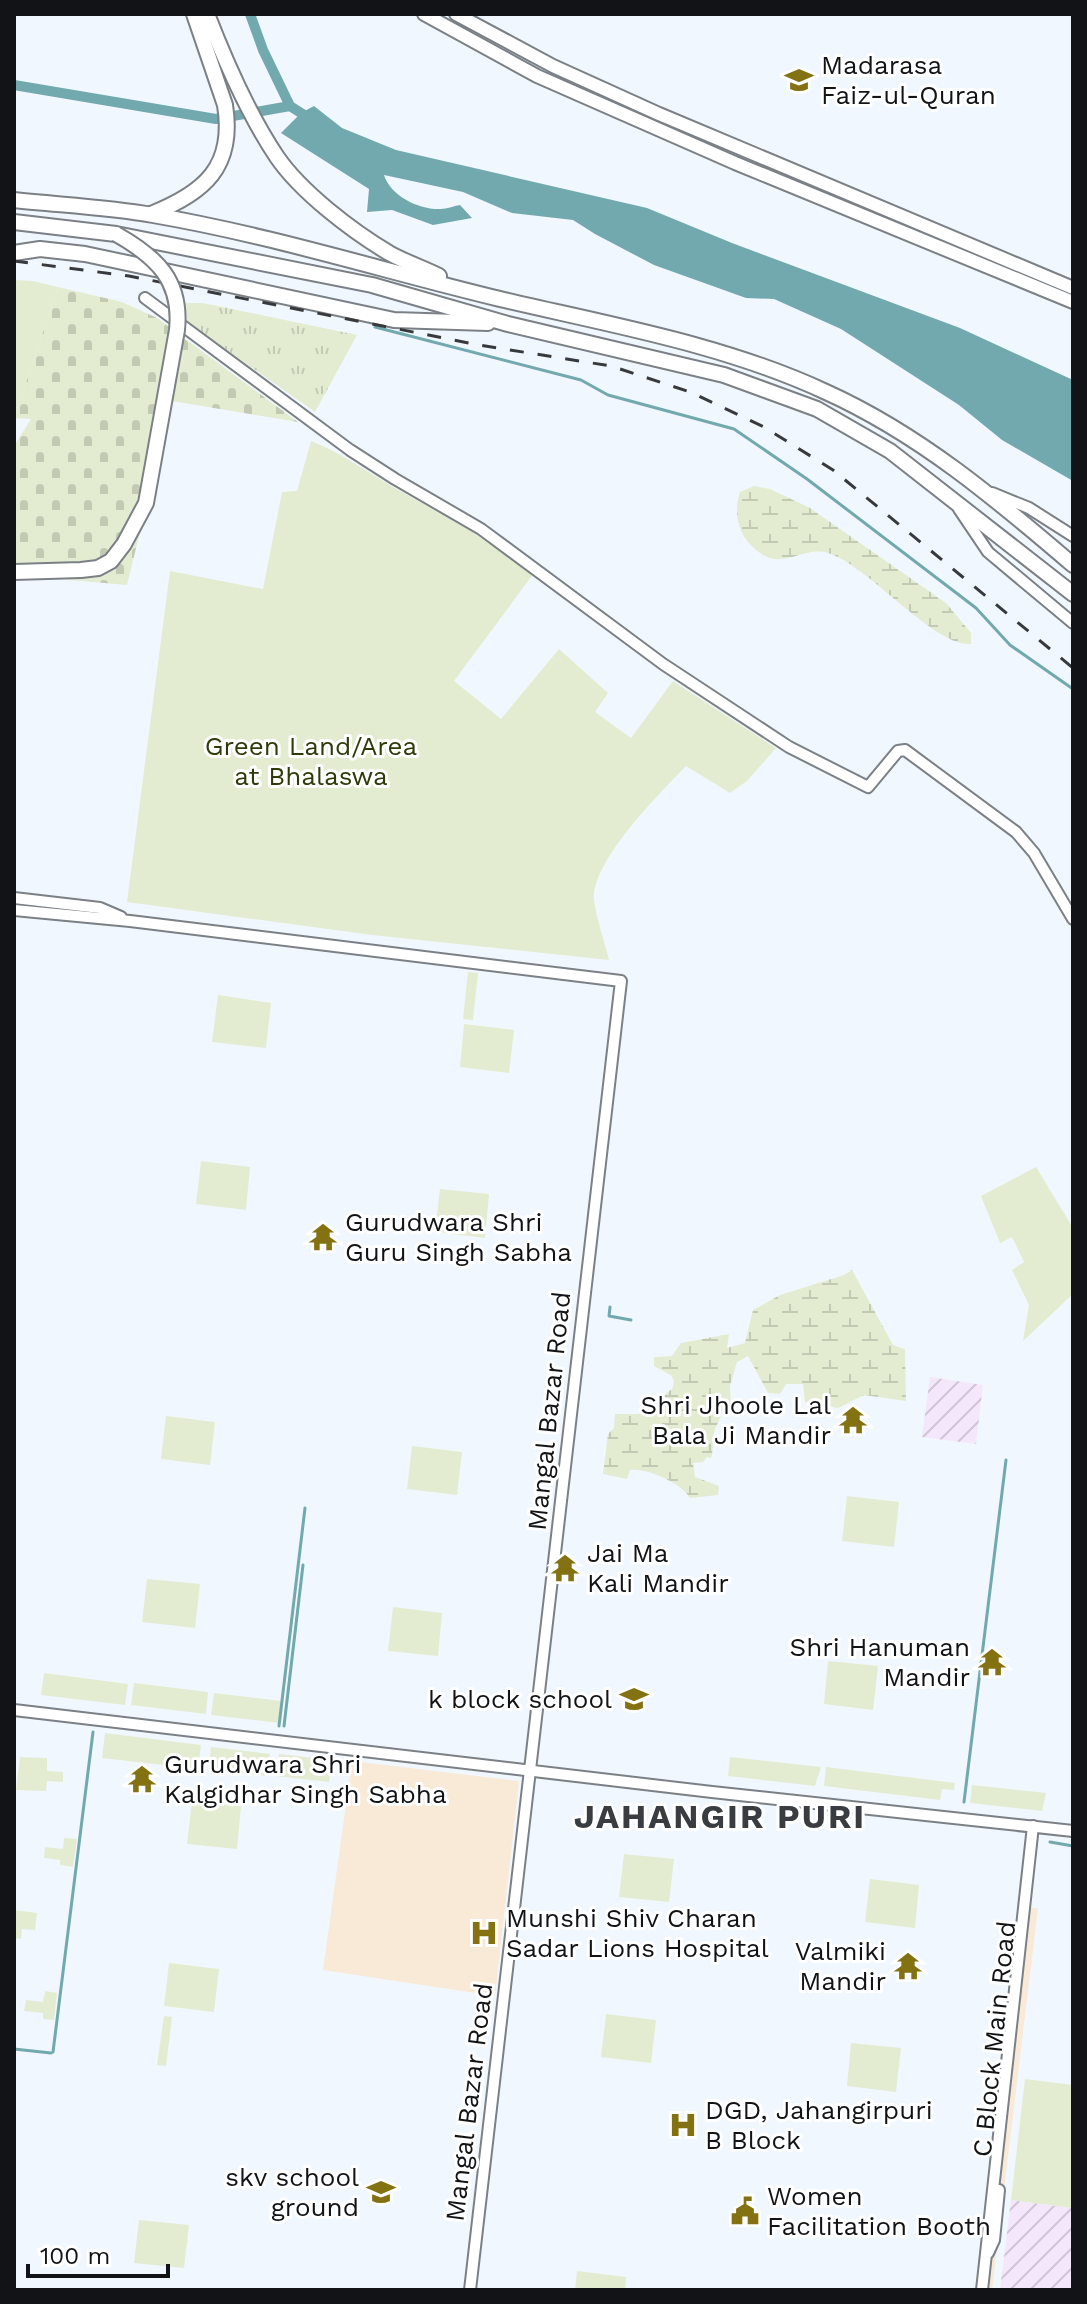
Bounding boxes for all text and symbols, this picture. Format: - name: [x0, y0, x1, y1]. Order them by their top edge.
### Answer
- place label: Madarasa Faiz-ul-Quran: [821, 50, 996, 110]
- school or university icon: Madarasa Faiz-ul-Quran: [784, 65, 814, 95]
- park label: Green Land/Area at Bhalaswa: [205, 731, 418, 791]
- place label: Gurudwara Shri Guru Singh Sabha: [345, 1207, 572, 1267]
- temple icon: Gurudwara Shri Guru Singh Sabha: [308, 1222, 338, 1252]
- street label: Mangal Bazar Road: [522, 1290, 576, 1532]
- place label: Shri Jhoole Lal Bala Ji Mandir: [641, 1390, 831, 1450]
- temple icon: Shri Jhoole Lal Bala Ji Mandir: [838, 1405, 868, 1435]
- place label: Jai Ma Kali Mandir: [587, 1538, 729, 1598]
- temple icon: Jai Ma Kali Mandir: [550, 1553, 580, 1583]
- place label: Shri Hanuman Mandir: [789, 1632, 970, 1692]
- temple icon: Shri Hanuman Mandir: [977, 1647, 1007, 1677]
- place label: k block school: [428, 1684, 612, 1714]
- school or university icon: k block school: [619, 1684, 649, 1714]
- place label: Gurudwara Shri Kalgidhar Singh Sabha: [164, 1749, 447, 1809]
- temple icon: Gurudwara Shri Kalgidhar Singh Sabha: [127, 1764, 157, 1794]
- district label: JAHANGIR PURI: [574, 1796, 866, 1836]
- place label: Munshi Shiv Charan Sadar Lions Hospital: [506, 1903, 769, 1963]
- hospital icon: Munshi Shiv Charan Sadar Lions Hospital: [469, 1918, 499, 1948]
- street label: C Block Main Road: [967, 1920, 1021, 2158]
- place label: Valmiki Mandir: [795, 1936, 886, 1996]
- temple icon: Valmiki Mandir: [893, 1951, 923, 1981]
- street label: Mangal Bazar Road: [439, 1981, 499, 2223]
- place label: DGD, Jahangirpuri B Block: [705, 2095, 933, 2155]
- hospital icon: DGD, Jahangirpuri B Block: [668, 2110, 698, 2140]
- place label: skv school ground: [225, 2162, 359, 2222]
- school or university icon: skv school ground: [366, 2177, 396, 2207]
- place label: Women Facilitation Booth: [767, 2181, 991, 2241]
- public building icon: Women Facilitation Booth: [730, 2196, 760, 2226]
- scale bar: [28, 2228, 168, 2278]
- text: 100 m: [40, 2242, 110, 2270]

